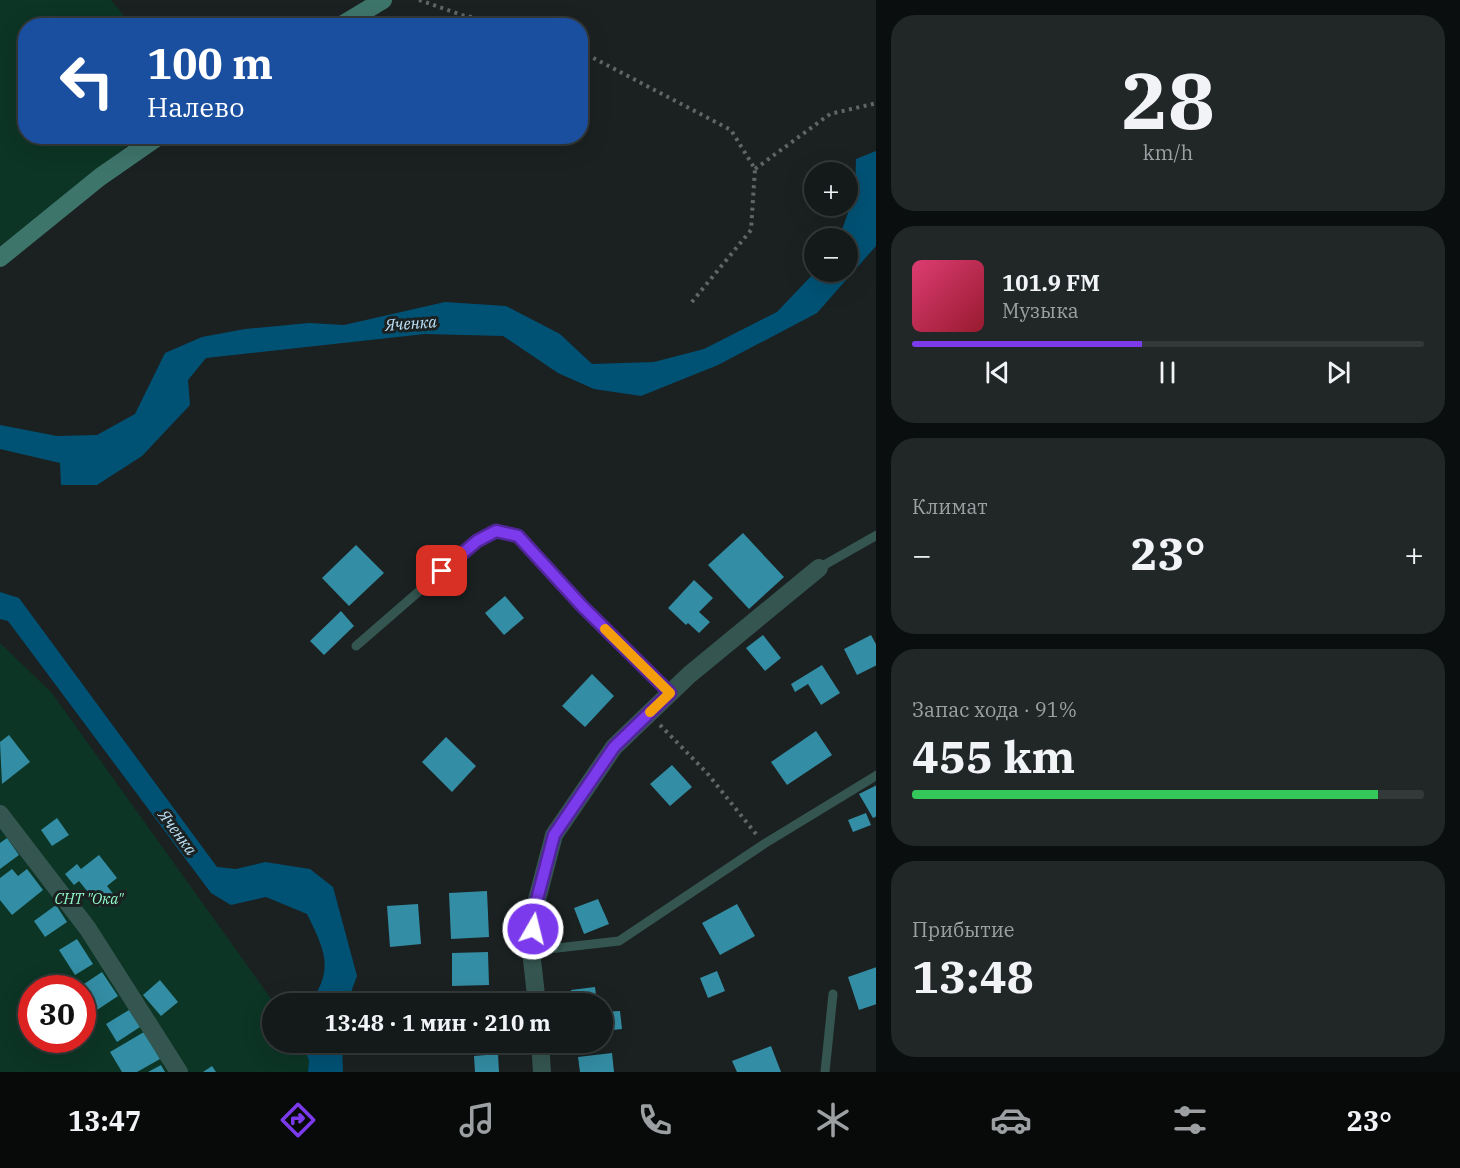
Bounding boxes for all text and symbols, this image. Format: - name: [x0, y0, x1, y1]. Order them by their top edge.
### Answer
- text: 100 m: [147, 36, 273, 91]
- icon: left: [48, 42, 126, 120]
- text: 28: [1121, 49, 1215, 150]
- text: Налево: [147, 89, 244, 124]
- text: km/h: [1143, 139, 1193, 166]
- map controls: [804, 162, 858, 282]
- button: +: [804, 162, 858, 216]
- button: −: [804, 228, 858, 282]
- text: 101.9 FM: [1002, 268, 1100, 297]
- text: Музыка: [1002, 297, 1079, 324]
- water label: Яченка: [383, 311, 438, 335]
- icon: previous: [981, 356, 1014, 389]
- icon: pause: [1151, 356, 1184, 389]
- icon: next: [1322, 356, 1355, 389]
- text: Климат: [912, 493, 988, 520]
- text: 23°: [1130, 524, 1206, 582]
- text: −: [912, 533, 932, 576]
- text: +: [1404, 533, 1424, 576]
- pin: [416, 545, 467, 596]
- icon: arrive: [425, 554, 458, 587]
- text: Запас хода · 91%: [912, 696, 1077, 723]
- text: 455 km: [912, 727, 1075, 785]
- water label: Яченка: [154, 804, 202, 859]
- park label: СНТ "Ока": [55, 889, 125, 908]
- position arrow: [501, 897, 565, 961]
- text: Прибытие: [912, 916, 1015, 943]
- text: 13:48: [912, 947, 1034, 1005]
- speed limit sign: 30: [18, 975, 96, 1053]
- text: 13:48 · 1 мин · 210 m: [324, 1008, 551, 1037]
- icon: directions: [277, 1099, 319, 1141]
- icon: music: [456, 1099, 498, 1141]
- icon: phone: [634, 1099, 676, 1141]
- icon: climate: [812, 1099, 854, 1141]
- icon: car: [990, 1099, 1032, 1141]
- icon: filters: [1169, 1099, 1211, 1141]
- text: 13:47: [68, 1103, 141, 1138]
- text: 23°: [1347, 1103, 1392, 1138]

